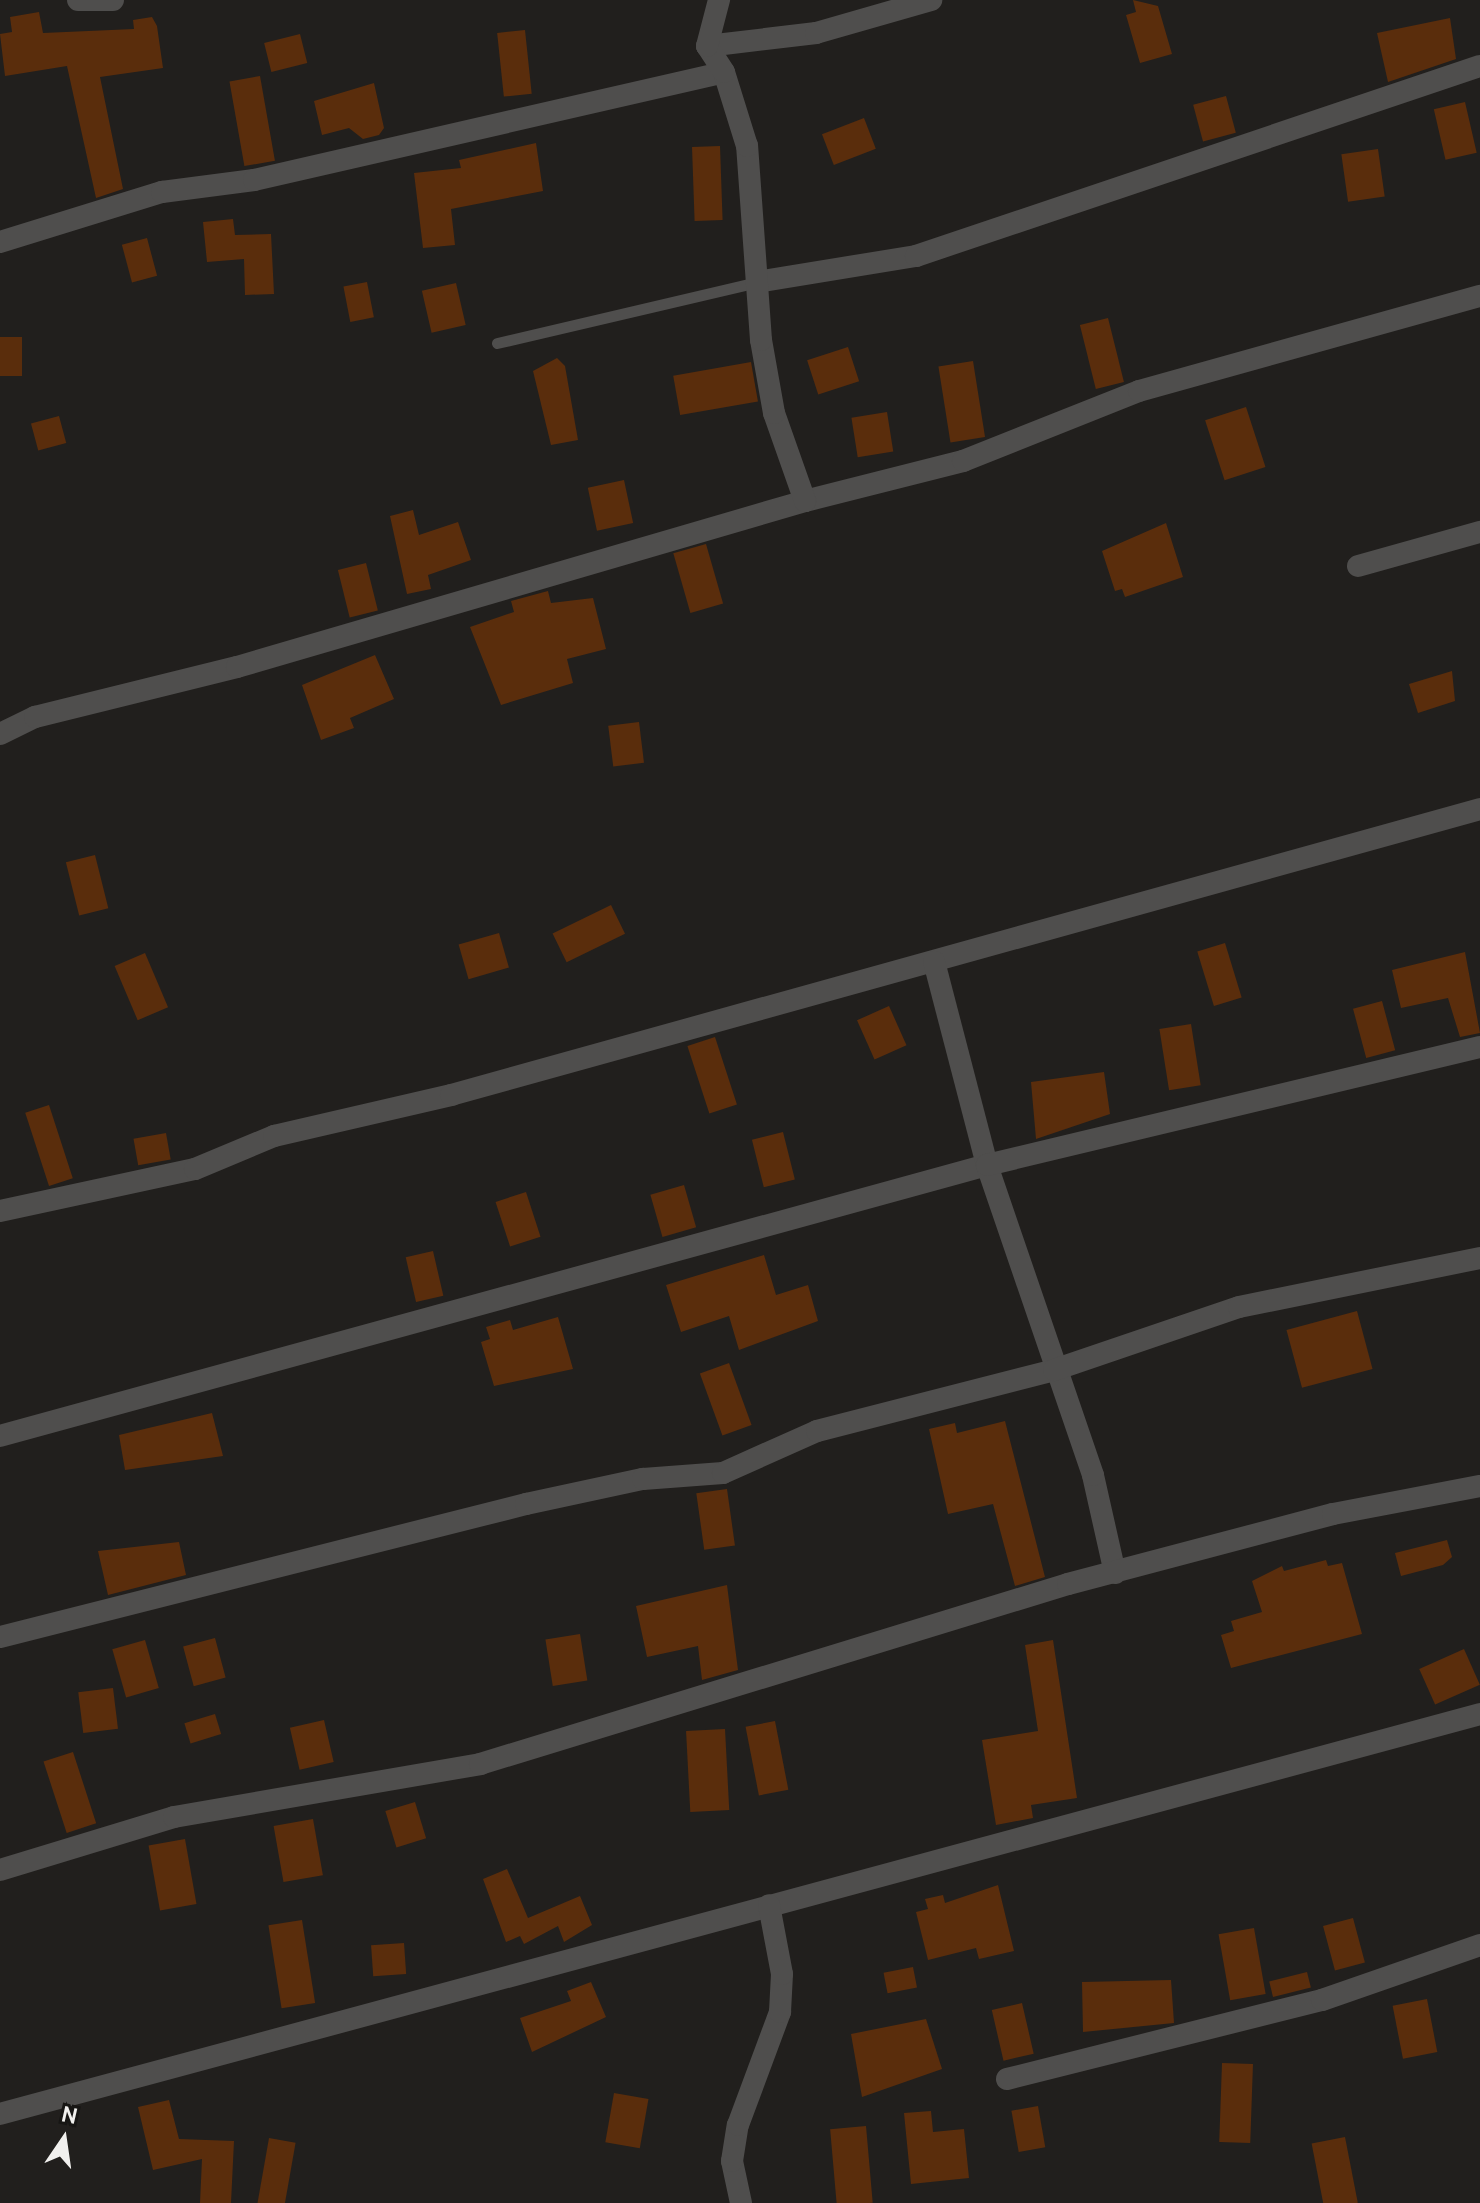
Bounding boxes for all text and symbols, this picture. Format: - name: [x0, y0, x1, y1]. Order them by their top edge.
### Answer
- north arrow: [24, 2099, 104, 2179]
- text: N: [59, 2100, 80, 2130]

